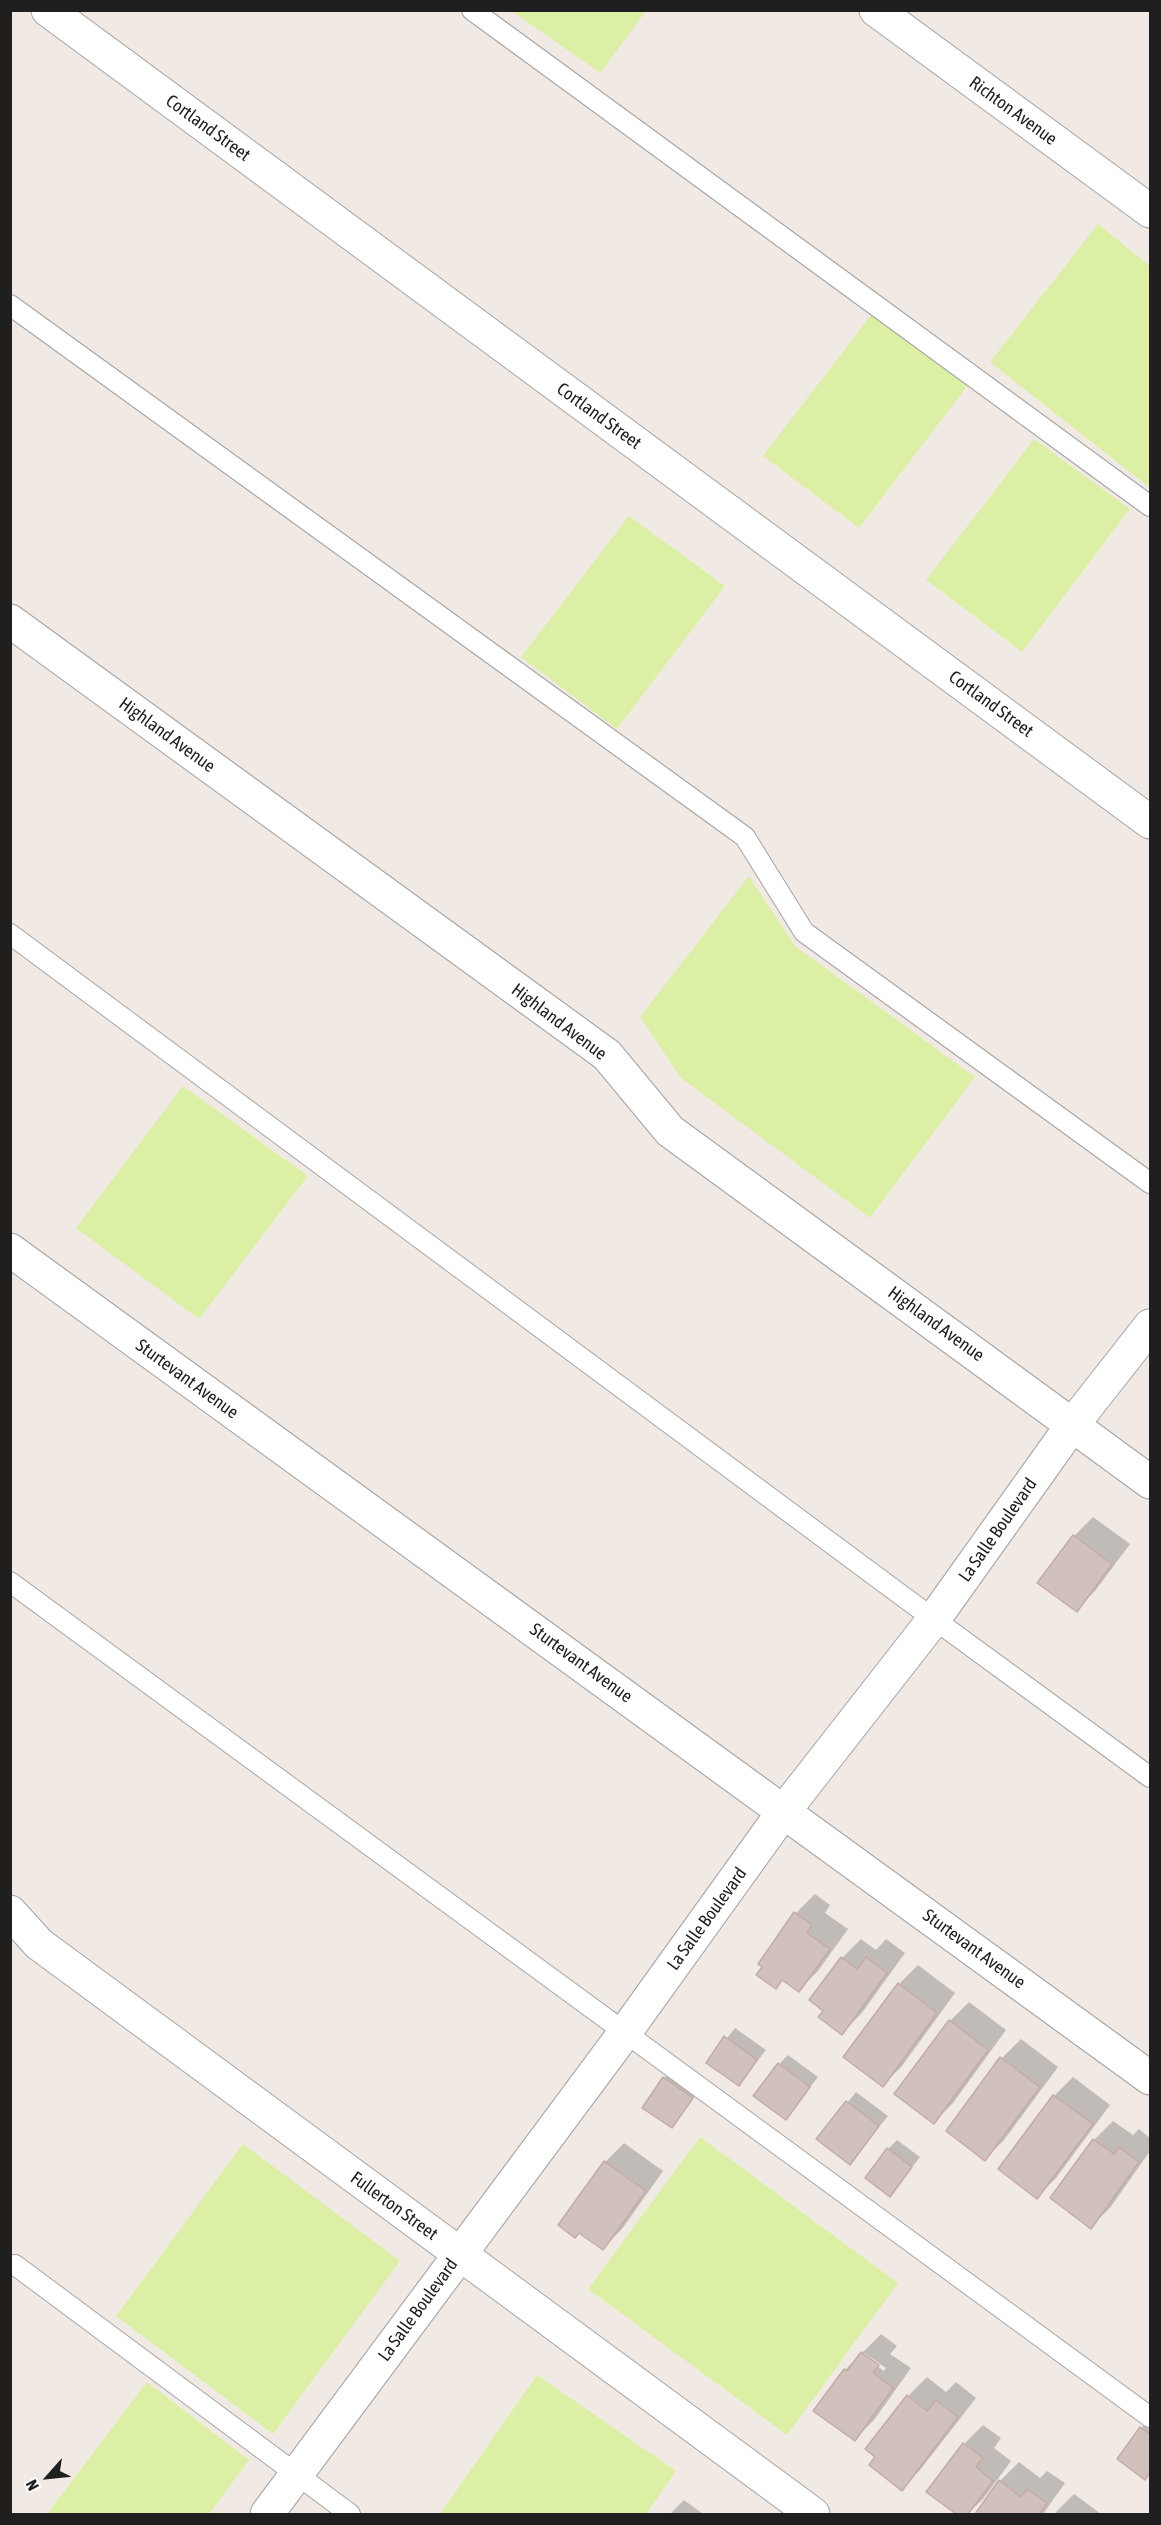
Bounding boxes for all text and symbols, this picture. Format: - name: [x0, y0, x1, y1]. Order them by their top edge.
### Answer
- street label: Richton Avenue: [965, 72, 1061, 150]
- street label: Cortland Street: [162, 90, 254, 166]
- street label: Cortland Street: [553, 378, 645, 454]
- street label: Cortland Street: [945, 666, 1037, 742]
- street label: Highland Avenue: [115, 693, 219, 777]
- street label: Highland Avenue: [507, 979, 611, 1065]
- street label: Highland Avenue: [884, 1282, 988, 1366]
- street label: Sturtevant Avenue: [132, 1335, 242, 1423]
- street label: La Salle Boulevard: [954, 1474, 1042, 1586]
- street label: Sturtevant Avenue: [526, 1619, 636, 1707]
- street label: La Salle Boulevard: [663, 1864, 751, 1974]
- street label: Sturtevant Avenue: [919, 1905, 1029, 1993]
- street label: Fullerton Street: [346, 2167, 442, 2245]
- street label: La Salle Boulevard: [374, 2255, 462, 2365]
- north arrow: [18, 2447, 78, 2507]
- text: N: [22, 2477, 42, 2493]

